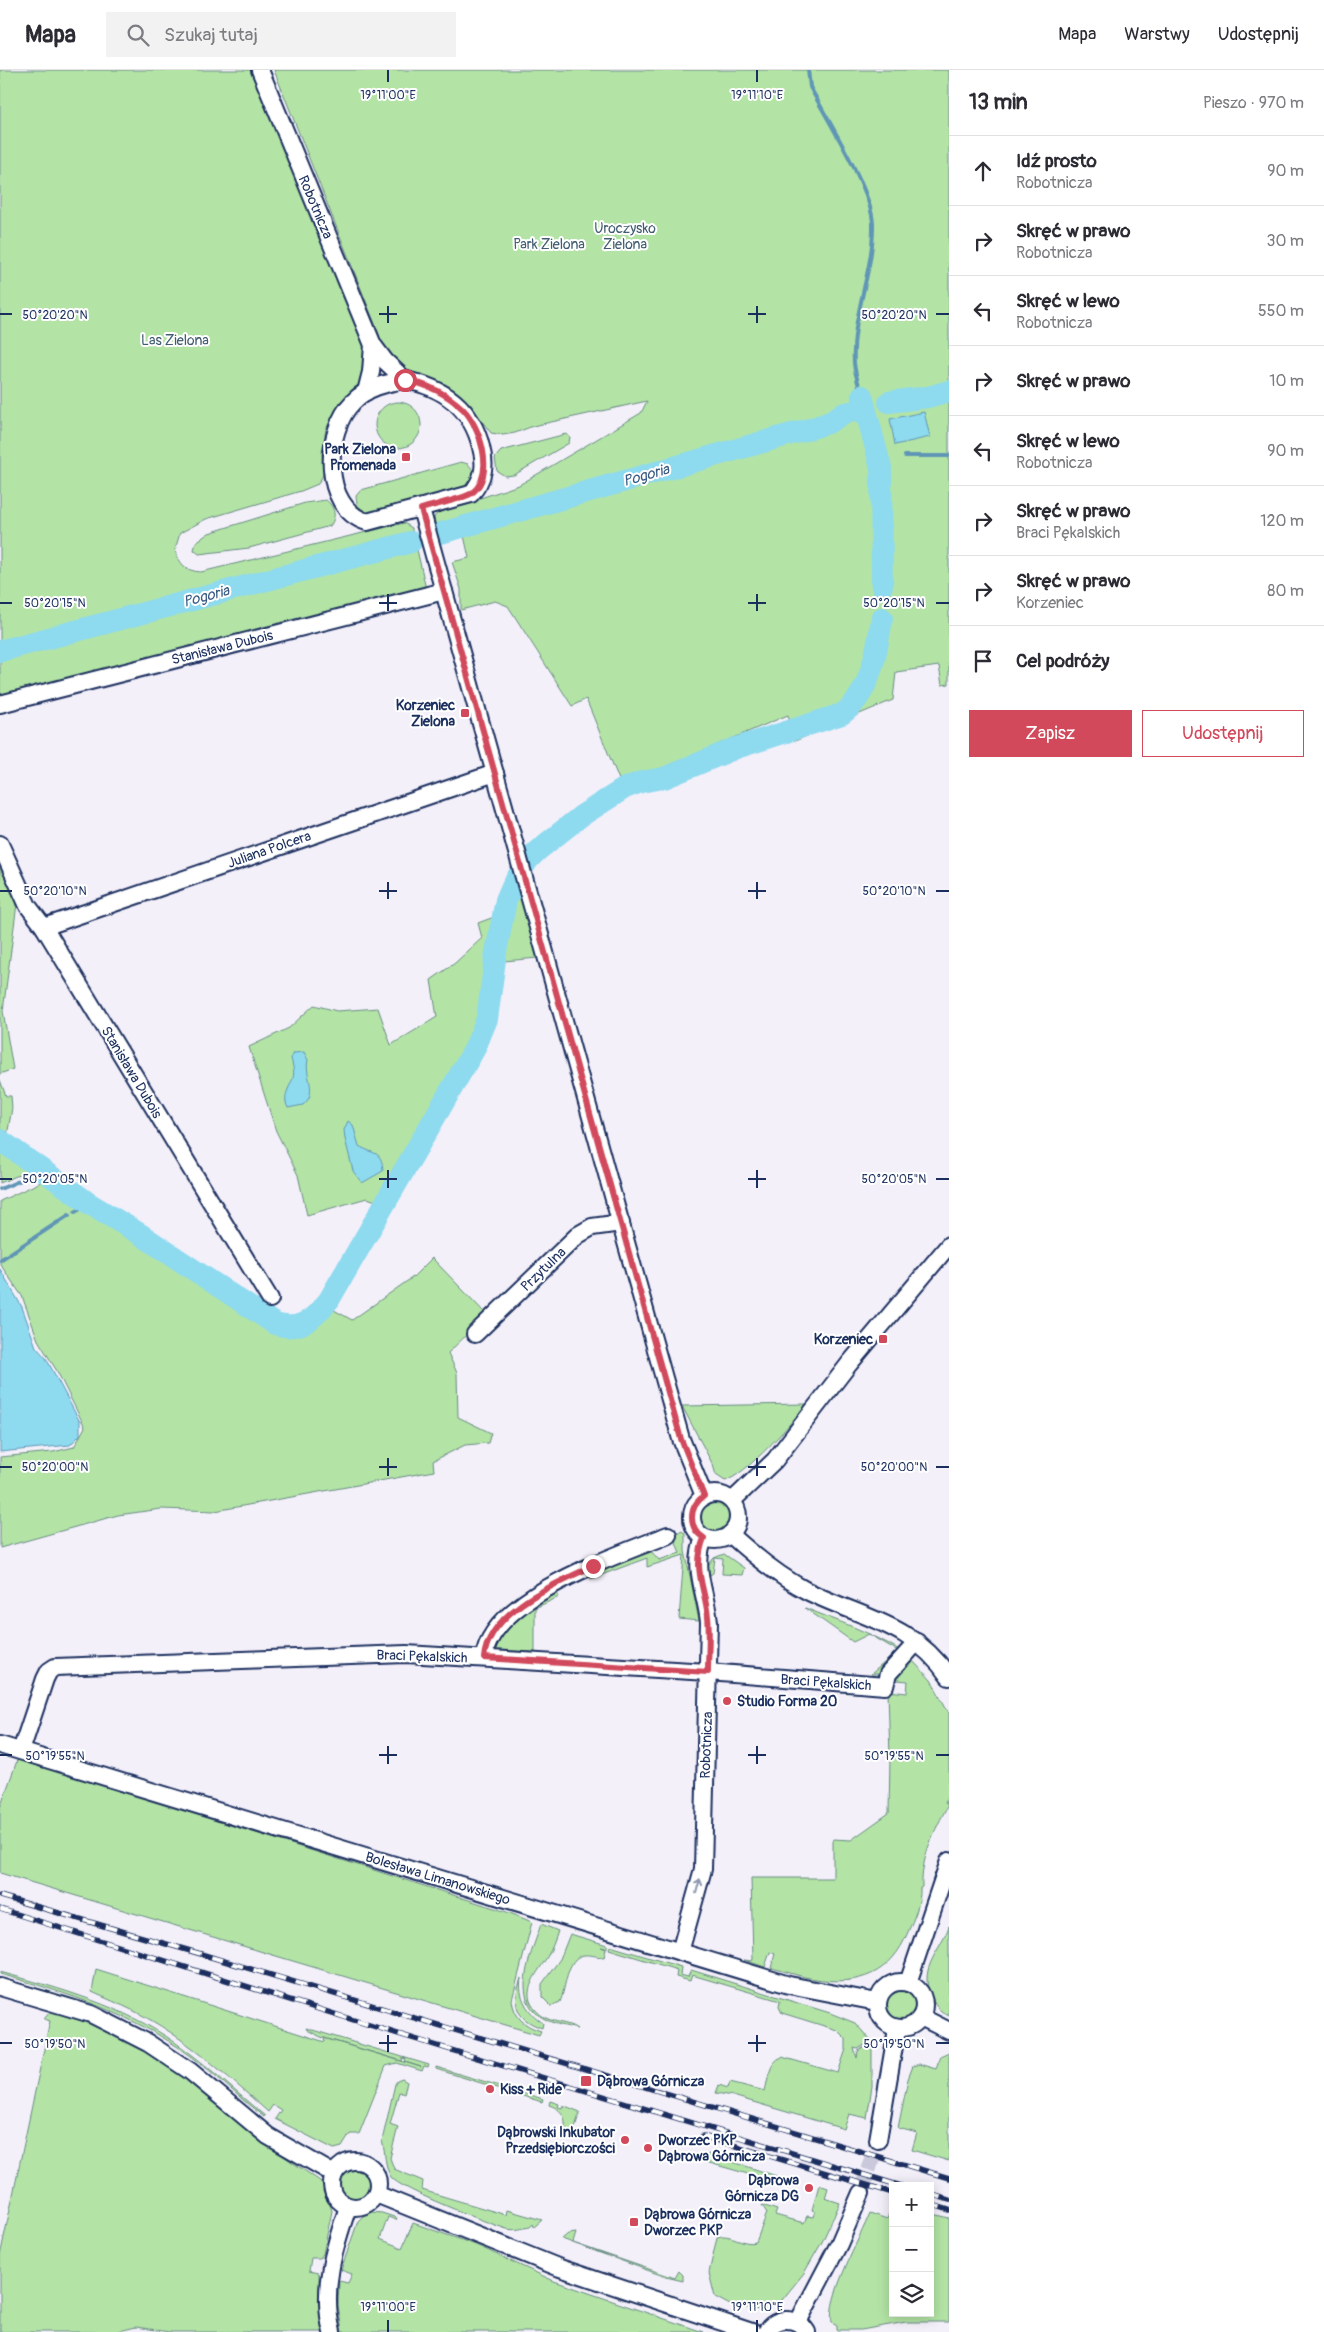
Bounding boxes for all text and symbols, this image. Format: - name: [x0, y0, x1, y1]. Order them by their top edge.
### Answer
- search box: [106, 12, 456, 57]
- text: Mapa: [25, 20, 76, 49]
- icon: search: [124, 21, 152, 49]
- text: Szukaj tutaj: [164, 23, 258, 47]
- text: Mapa: [1058, 23, 1096, 46]
- text: Warstwy: [1124, 23, 1190, 46]
- text: Udostępnij: [1218, 23, 1299, 46]
- text: 19°11'00"E: [360, 88, 416, 103]
- text: 19°11'10"E: [731, 88, 783, 103]
- text: 13 min: [969, 89, 1028, 116]
- text: Pieszo · 970 m: [1203, 93, 1304, 113]
- text: Idź prosto: [1016, 149, 1097, 173]
- icon: ahead: [969, 157, 997, 185]
- text: 90 m: [1267, 161, 1304, 181]
- street label: Robotnicza: [295, 173, 336, 241]
- text: Robotnicza: [1016, 173, 1093, 193]
- text: Skręć w prawo: [1016, 219, 1130, 243]
- park label: Uroczysko Zielona: [594, 220, 656, 253]
- icon: right: [969, 227, 997, 255]
- text: 30 m: [1266, 231, 1304, 251]
- park label: Park Zielona: [513, 236, 585, 253]
- text: Robotnicza: [1016, 243, 1093, 263]
- text: Skręć w lewo: [1016, 289, 1120, 313]
- icon: left: [969, 297, 997, 325]
- text: 550 m: [1258, 301, 1304, 321]
- text: 50°20'20"N: [22, 308, 88, 323]
- text: 50°20'20"N: [861, 308, 927, 323]
- text: Robotnicza: [1016, 313, 1093, 333]
- park label: Las Zielona: [141, 332, 209, 349]
- icon: right: [969, 367, 997, 395]
- route start: [394, 369, 417, 392]
- text: Skręć w prawo: [1016, 369, 1130, 393]
- text: 10 m: [1269, 371, 1304, 391]
- text: Skręć w lewo: [1016, 429, 1120, 453]
- icon: left: [969, 437, 997, 465]
- place label: Park Zielona Promenada: [324, 441, 396, 474]
- text: 90 m: [1267, 441, 1304, 461]
- marker: Park Zielona Promenada: [400, 451, 412, 463]
- text: Robotnicza: [1016, 453, 1093, 473]
- water label: Pogoria: [621, 460, 672, 491]
- text: Skręć w prawo: [1016, 499, 1130, 523]
- icon: right: [969, 507, 997, 535]
- text: 120 m: [1260, 511, 1304, 531]
- text: Braci Pękalskich: [1016, 523, 1120, 543]
- text: Skręć w prawo: [1016, 569, 1130, 593]
- icon: right: [969, 577, 997, 605]
- water label: Pogoria: [181, 581, 232, 612]
- text: 80 m: [1267, 581, 1304, 601]
- text: Korzeniec: [1016, 593, 1084, 613]
- text: 50°20'15"N: [24, 596, 86, 611]
- text: 50°20'15"N: [863, 596, 925, 611]
- street label: Stanisława Dubois: [169, 626, 275, 668]
- icon: arrive: [969, 647, 997, 675]
- text: Cel podróży: [1016, 649, 1109, 673]
- place label: Korzeniec Zielona: [396, 697, 455, 730]
- marker: Korzeniec Zielona: [459, 707, 471, 719]
- button: Zapisz: [969, 710, 1132, 757]
- button: Udostępnij: [1142, 710, 1304, 757]
- street label: Juliana Polcera: [225, 827, 313, 872]
- text: 50°20'10"N: [23, 884, 87, 899]
- text: 50°20'10"N: [862, 884, 926, 899]
- street label: Stanisława Dubois: [97, 1023, 166, 1122]
- text: 50°20'05"N: [23, 1172, 87, 1187]
- text: 50°20'05"N: [862, 1172, 926, 1187]
- street label: Przytulna: [517, 1244, 569, 1295]
- place label: Korzeniec: [814, 1331, 873, 1348]
- marker: Korzeniec: [877, 1333, 889, 1345]
- text: 50°20'00"N: [22, 1460, 88, 1475]
- text: 50°20'00"N: [861, 1460, 927, 1475]
- route end: [582, 1555, 605, 1578]
- street label: Braci Pękalskich: [376, 1646, 468, 1667]
- street label: Braci Pękalskich: [780, 1671, 872, 1694]
- place label: Studio Forma 20: [737, 1693, 838, 1710]
- marker: Studio Forma 20: [721, 1695, 733, 1707]
- street label: Robotnicza: [697, 1711, 716, 1779]
- text: 50°19'55"N: [25, 1749, 85, 1764]
- text: 50°19'55"N: [864, 1749, 924, 1764]
- street label: Bolesława Limanowskiego: [363, 1848, 513, 1909]
- one-way arrow: [694, 1879, 704, 1895]
- text: 50°19'50"N: [25, 2037, 85, 2052]
- text: 50°19'50"N: [864, 2037, 924, 2052]
- place label: Dąbrowa Górnicza: [597, 2073, 705, 2090]
- marker: Dąbrowa Górnicza: [579, 2074, 593, 2088]
- place label: Kiss + Ride: [500, 2081, 563, 2098]
- marker: Kiss + Ride: [484, 2083, 496, 2095]
- place label: Dąbrowski Inkubator Przedsiębiorczości: [497, 2124, 616, 2157]
- place label: Dworzec PKP Dąbrowa Górnicza: [658, 2132, 766, 2165]
- marker: Dąbrowski Inkubator Przedsiębiorczości: [619, 2134, 631, 2146]
- marker: Dworzec PKP Dąbrowa Górnicza: [642, 2142, 654, 2154]
- place label: Dąbrowa Górnicza DG: [725, 2172, 799, 2205]
- marker: Dąbrowa Górnicza DG: [803, 2182, 815, 2194]
- map controls: [889, 2182, 934, 2317]
- button: +: [889, 2182, 934, 2227]
- place label: Dąbrowa Górnicza Dworzec PKP: [644, 2206, 752, 2239]
- marker: Dąbrowa Górnicza Dworzec PKP: [628, 2216, 640, 2228]
- button: −: [889, 2227, 934, 2272]
- button: layers: [889, 2272, 934, 2317]
- text: 19°11'00"E: [360, 2300, 416, 2315]
- text: 19°11'10"E: [731, 2300, 783, 2315]

